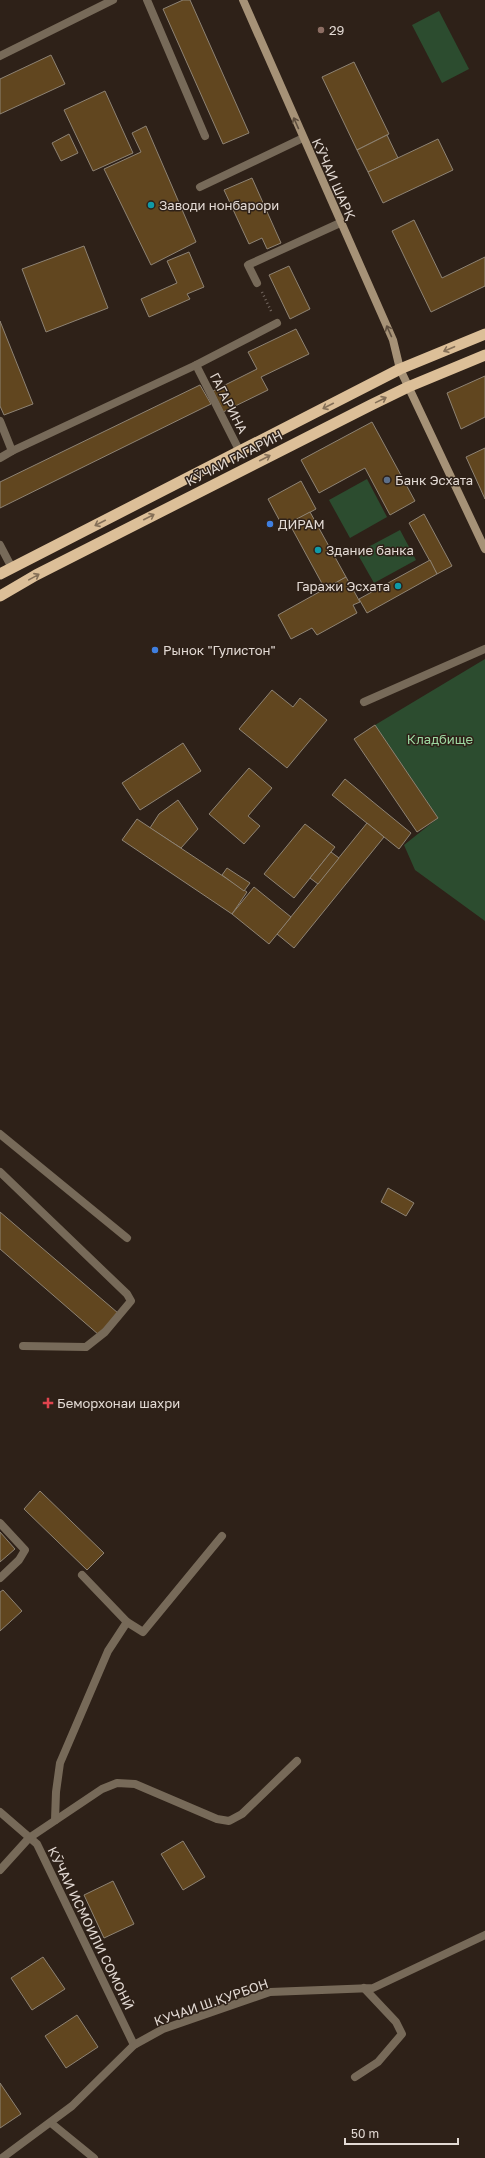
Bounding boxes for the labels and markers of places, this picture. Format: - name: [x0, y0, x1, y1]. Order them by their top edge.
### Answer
- place label: 29: [329, 22, 345, 38]
- marker: 29: [316, 25, 326, 35]
- place label: Заводи нонбарори: [159, 197, 279, 213]
- marker: Заводи нонбарори: [146, 200, 156, 210]
- place label: Банк Эсхата: [395, 472, 473, 488]
- marker: Банк Эсхата: [382, 475, 392, 485]
- place label: ДИРАМ: [278, 516, 325, 532]
- marker: ДИРАМ: [265, 519, 275, 529]
- place label: Здание банка: [326, 542, 414, 558]
- marker: Здание банка: [313, 545, 323, 555]
- place label: Гаражи Эсхата: [296, 578, 390, 594]
- marker: Гаражи Эсхата: [393, 581, 403, 591]
- place label: Рынок "Гулистон": [163, 642, 275, 658]
- marker: Рынок "Гулистон": [150, 645, 160, 655]
- place label: Беморхонаи шахри: [57, 1395, 180, 1411]
- marker: Беморхонаи шахри: [42, 1397, 54, 1409]

